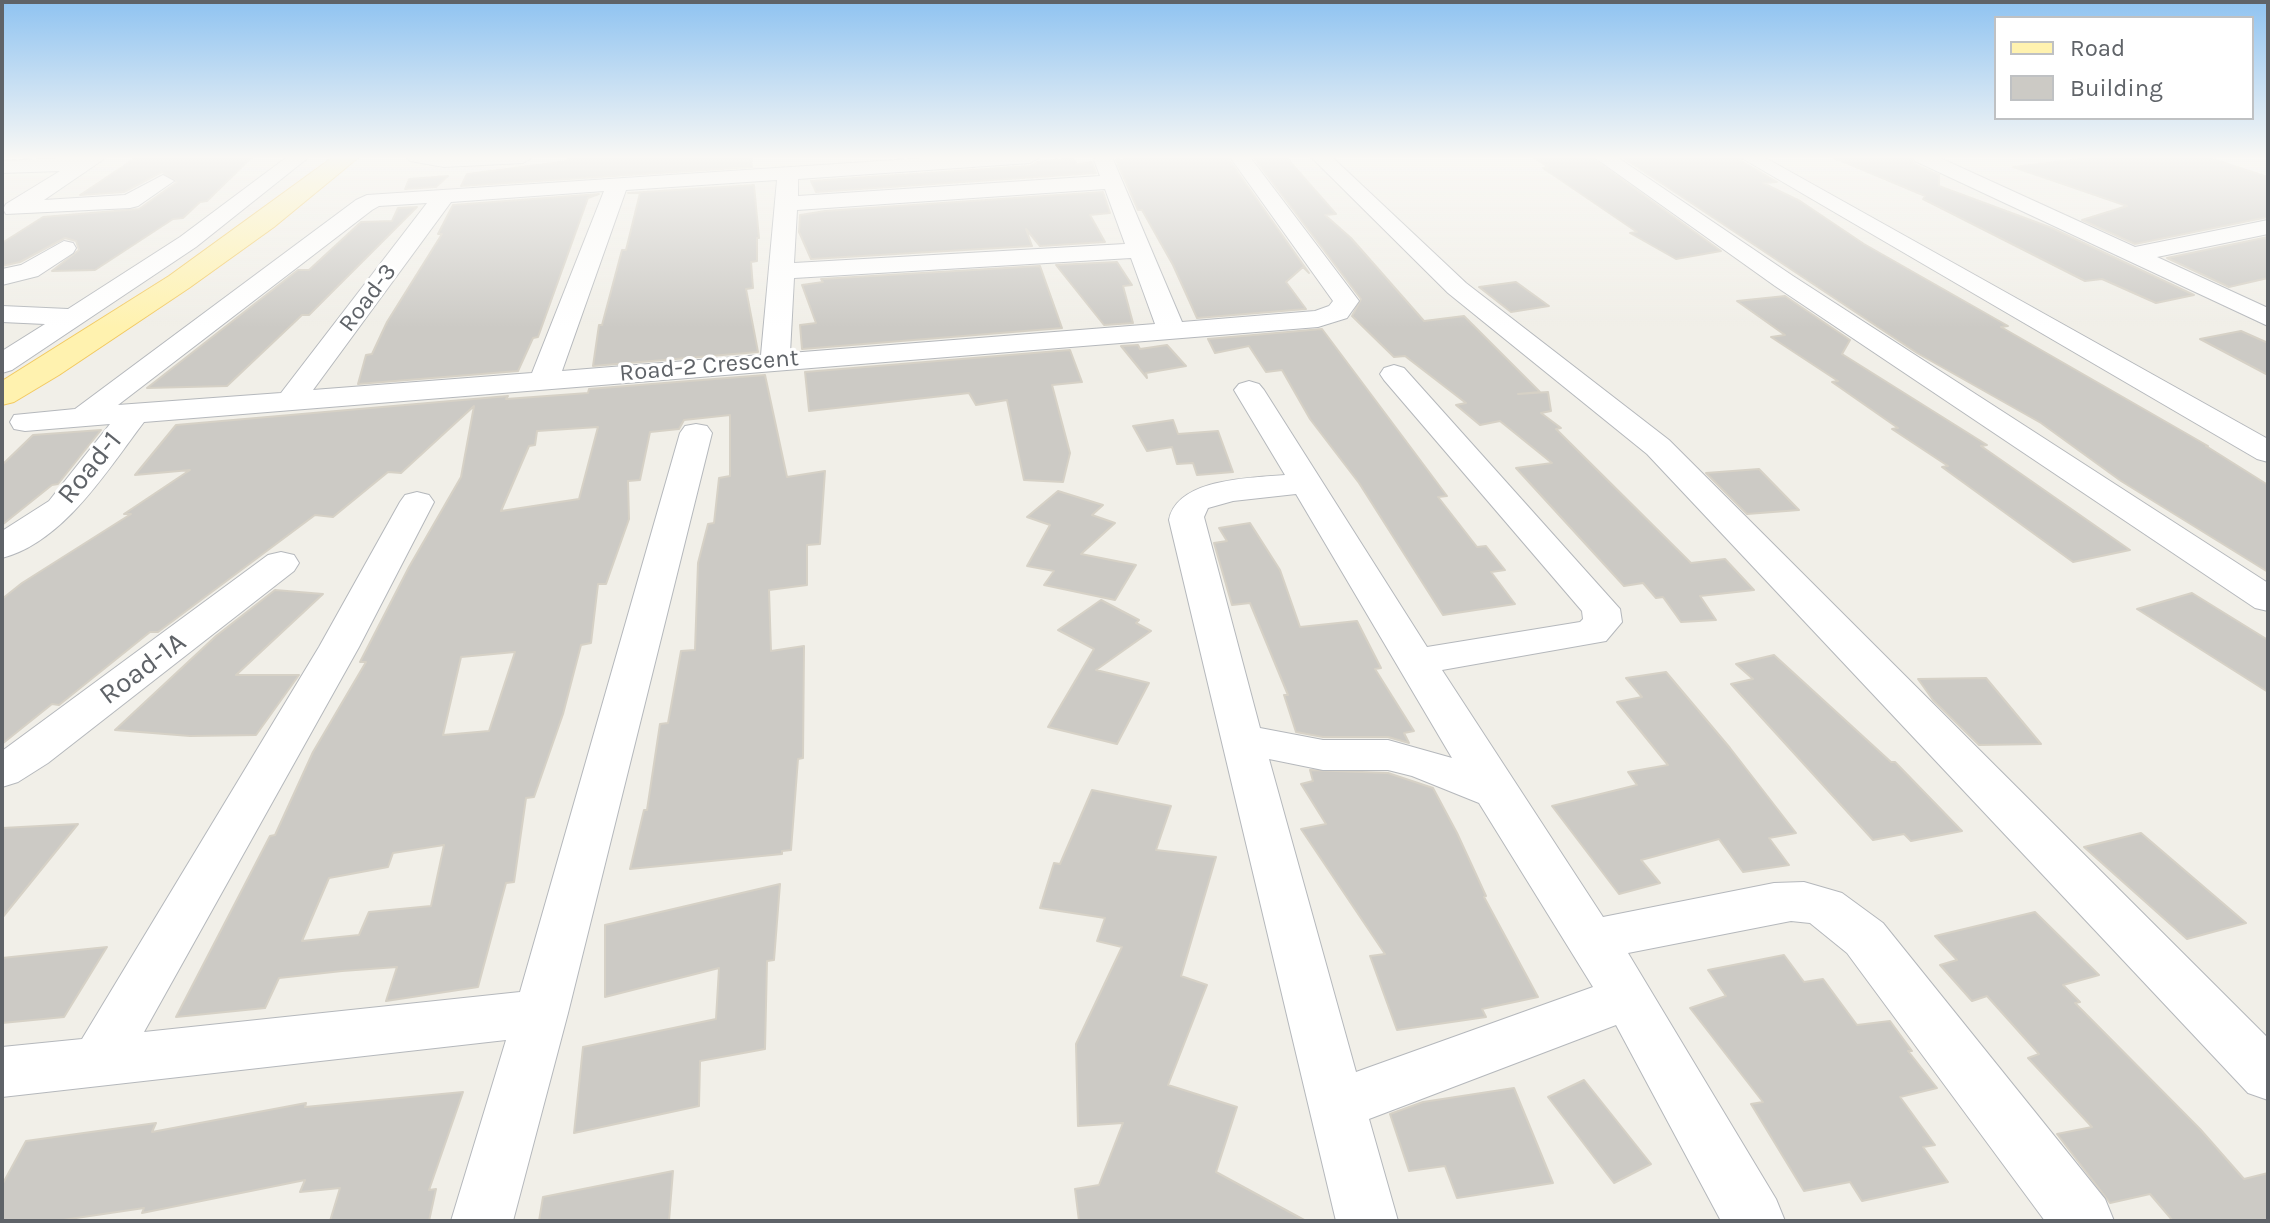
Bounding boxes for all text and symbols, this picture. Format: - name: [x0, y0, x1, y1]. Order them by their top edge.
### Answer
- legend: [1994, 16, 2254, 120]
- text: Road: [2070, 34, 2125, 62]
- text: Building: [2070, 74, 2163, 102]
- street label: Road-3: [333, 258, 403, 338]
- street label: Road-2 Crescent: [618, 344, 800, 388]
- street label: Road-1: [51, 425, 129, 511]
- street label: Road-1A: [93, 626, 193, 712]

